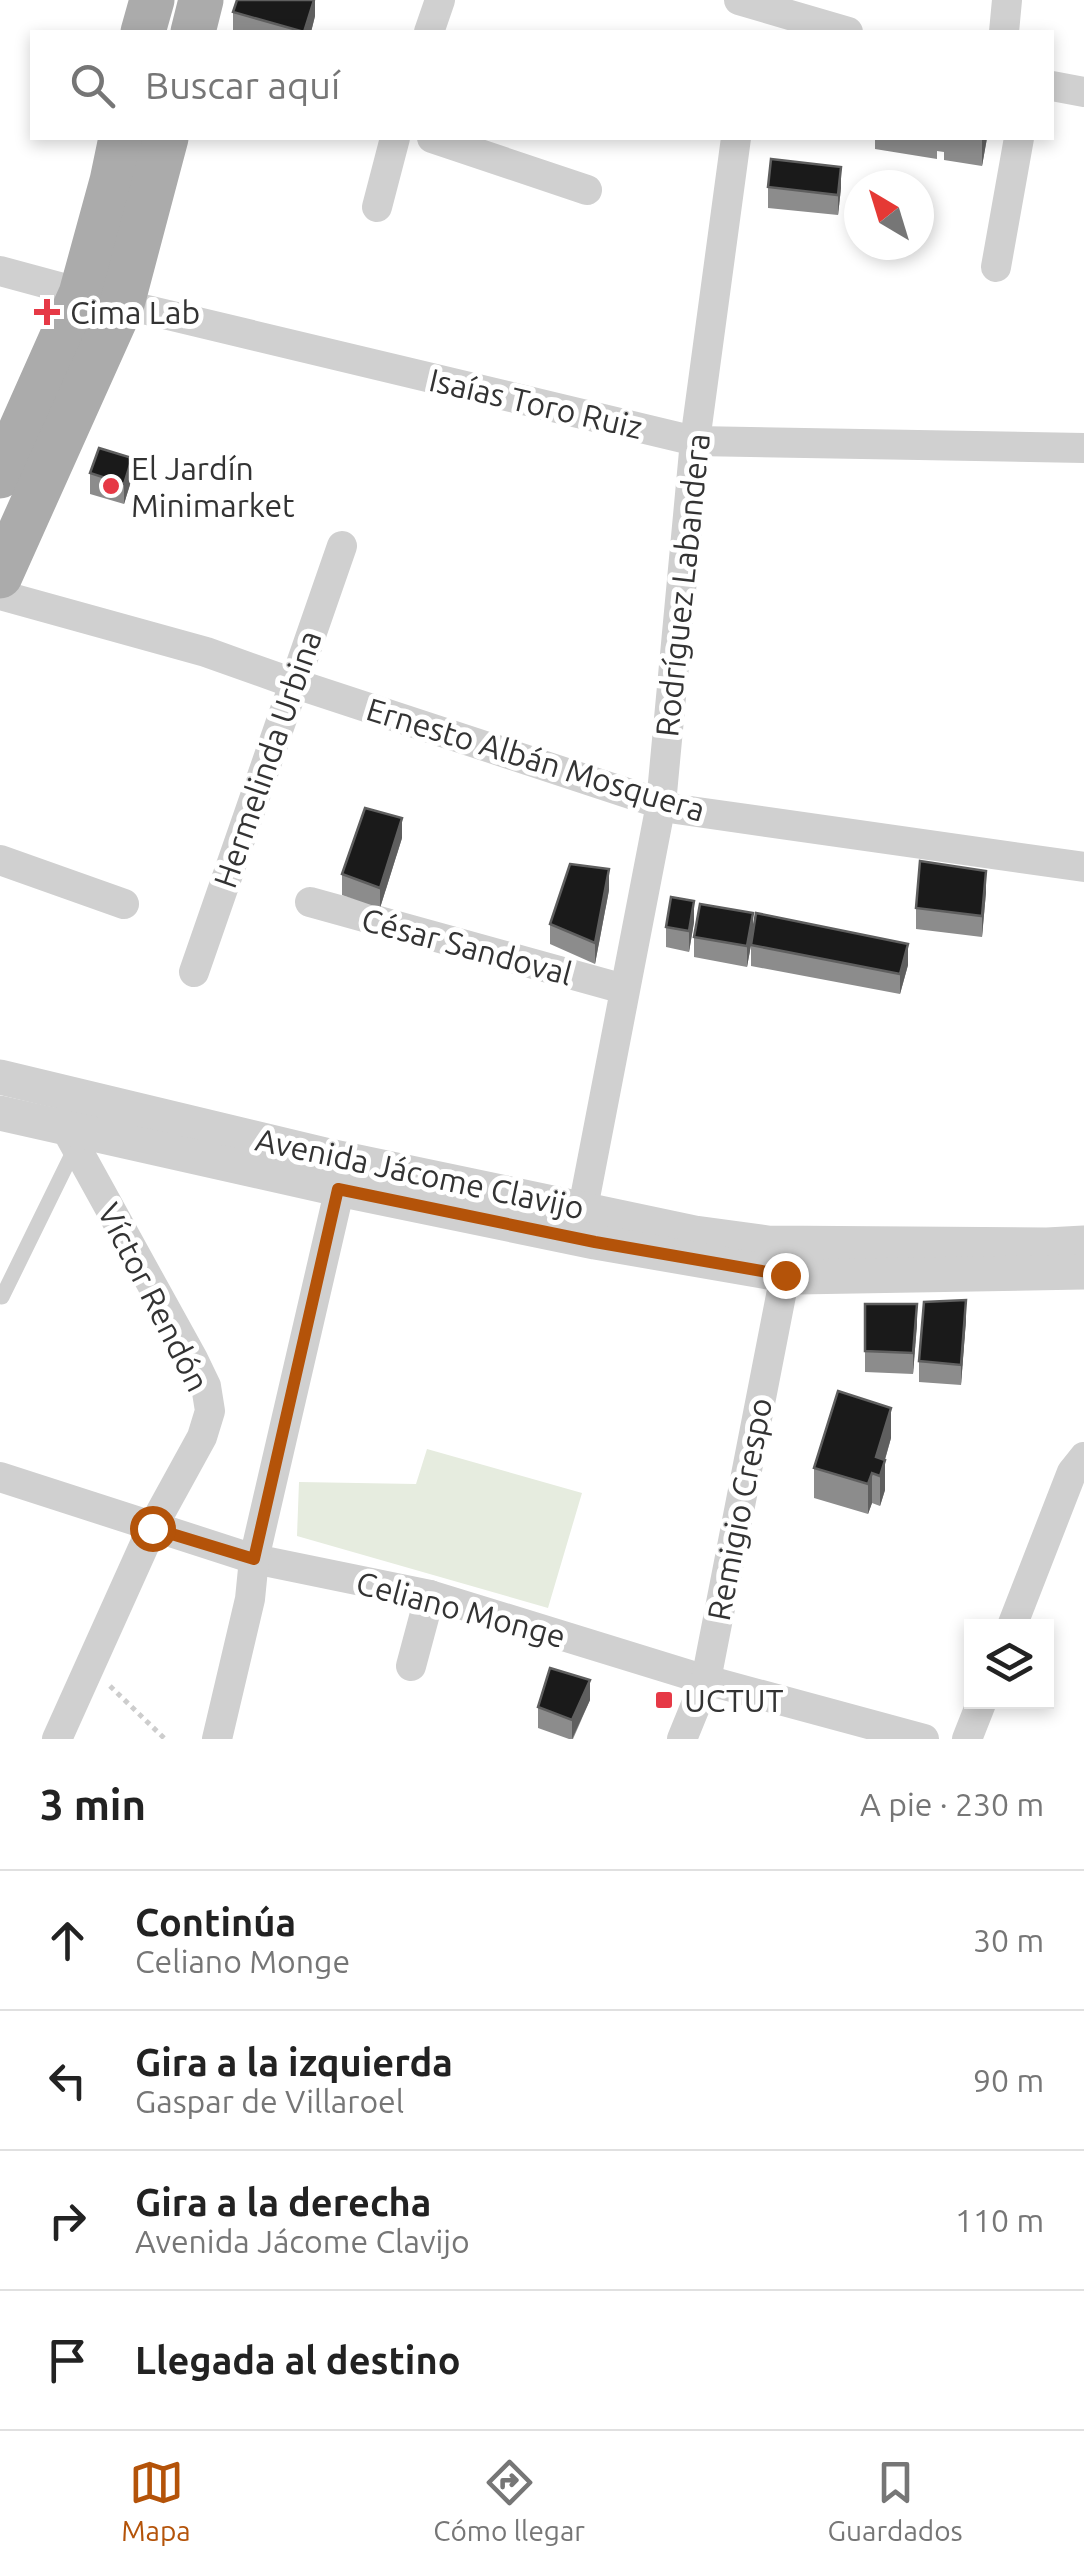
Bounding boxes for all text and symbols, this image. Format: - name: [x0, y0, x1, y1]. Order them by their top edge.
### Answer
- search box: [30, 30, 1054, 140]
- icon: search: [65, 58, 120, 113]
- text: Buscar aquí: [145, 64, 340, 106]
- north arrow: [844, 170, 934, 260]
- place label: Cima Lab: [70, 294, 200, 330]
- marker: Cima Lab: [34, 299, 60, 325]
- street label: Isaías Toro Ruiz: [426, 361, 646, 445]
- street label: Rodríguez Labandera: [648, 432, 716, 738]
- place label: El Jardín Minimarket: [131, 450, 295, 523]
- marker: El Jardín Minimarket: [100, 475, 122, 497]
- street label: Hermelinda Urbina: [206, 626, 328, 892]
- street label: Ernesto Albán Mosquera: [362, 690, 710, 828]
- street label: César Sandoval: [358, 901, 576, 991]
- street label: Avenida Jácome Clavijo: [253, 1121, 587, 1225]
- street label: Víctor Rendón: [91, 1197, 217, 1397]
- route end: [763, 1253, 809, 1299]
- street label: Remigio Crespo: [700, 1395, 778, 1623]
- route start: [130, 1506, 176, 1552]
- street label: Celiano Monge: [352, 1564, 570, 1654]
- map controls: [964, 1619, 1054, 1709]
- button: layers: [964, 1619, 1054, 1709]
- place label: UCTUT: [684, 1682, 784, 1718]
- marker: UCTUT: [653, 1689, 675, 1711]
- text: 3 min: [40, 1781, 146, 1828]
- text: A pie · 230 m: [860, 1786, 1044, 1822]
- text: Continúa: [135, 1901, 296, 1943]
- icon: ahead: [40, 1913, 95, 1968]
- text: 30 m: [973, 1922, 1044, 1958]
- text: Celiano Monge: [135, 1943, 350, 1979]
- text: Gira a la izquierda: [135, 2041, 453, 2083]
- icon: left: [40, 2053, 95, 2108]
- text: 90 m: [973, 2062, 1044, 2098]
- text: Gaspar de Villaroel: [135, 2083, 404, 2119]
- text: Gira a la derecha: [135, 2181, 431, 2223]
- icon: right: [40, 2193, 95, 2248]
- text: 110 m: [955, 2202, 1044, 2238]
- text: Avenida Jácome Clavijo: [135, 2223, 470, 2259]
- icon: arrive: [40, 2333, 95, 2388]
- text: Llegada al destino: [135, 2339, 461, 2381]
- tab: Mapa: [121, 2455, 191, 2546]
- tab: Cómo llegar: [433, 2455, 585, 2546]
- tab: Guardados: [828, 2455, 963, 2546]

